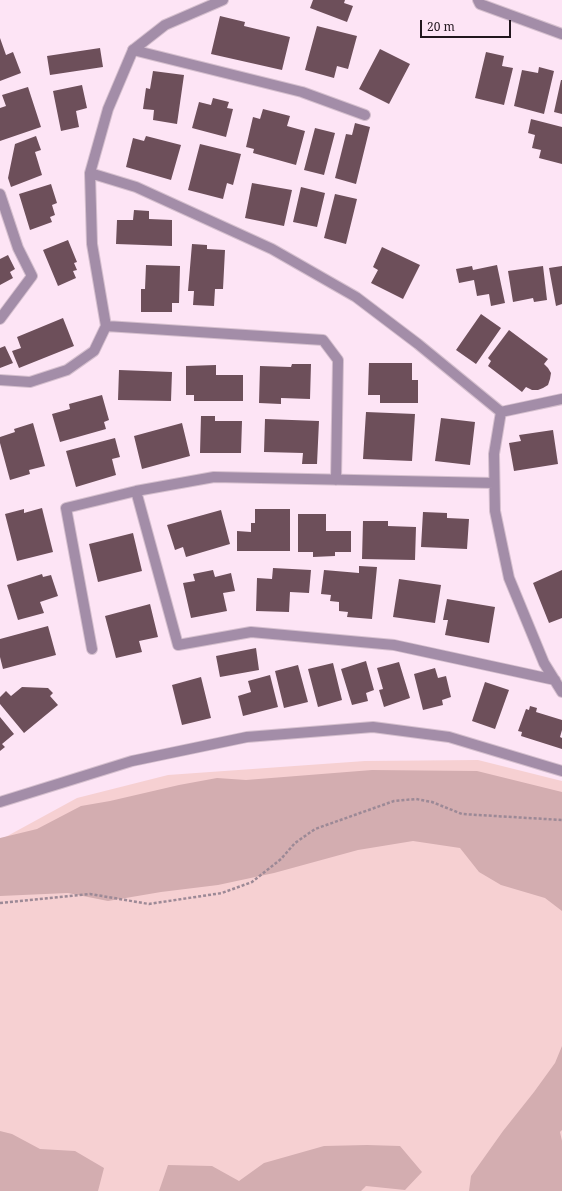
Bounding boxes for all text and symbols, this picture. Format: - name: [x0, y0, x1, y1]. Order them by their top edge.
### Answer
- scale bar: [422, 12, 513, 38]
- text: 20 m: [427, 18, 455, 35]

